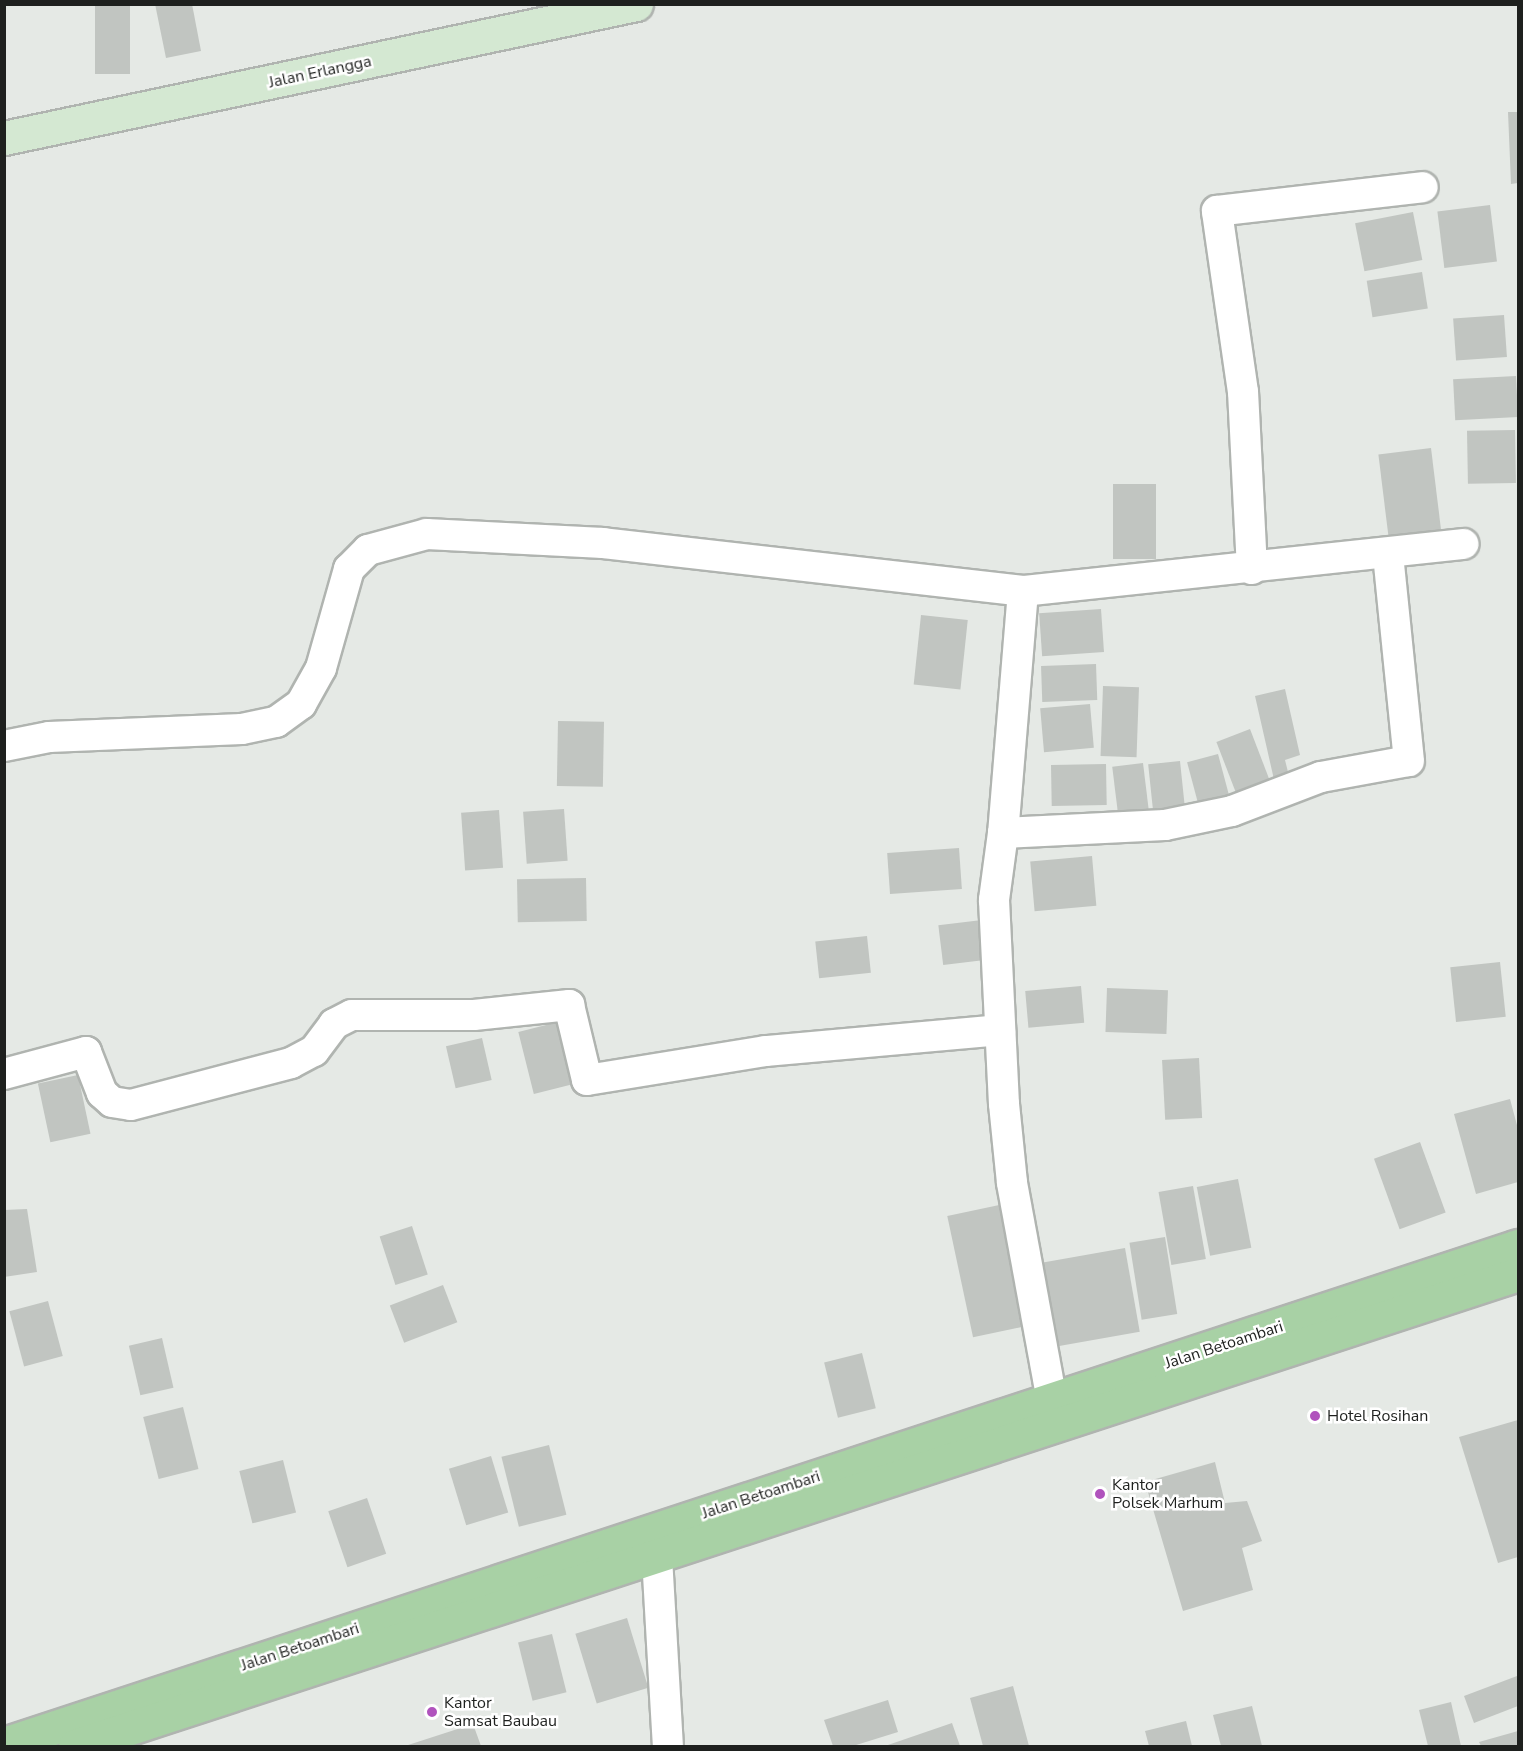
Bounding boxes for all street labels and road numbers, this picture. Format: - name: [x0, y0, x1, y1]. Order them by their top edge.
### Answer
- street label: Jalan Erlangga: [267, 52, 373, 92]
- street label: Jalan Betoambari: [1162, 1317, 1286, 1373]
- street label: Jalan Betoambari: [699, 1467, 823, 1523]
- street label: Jalan Betoambari: [238, 1619, 362, 1675]

